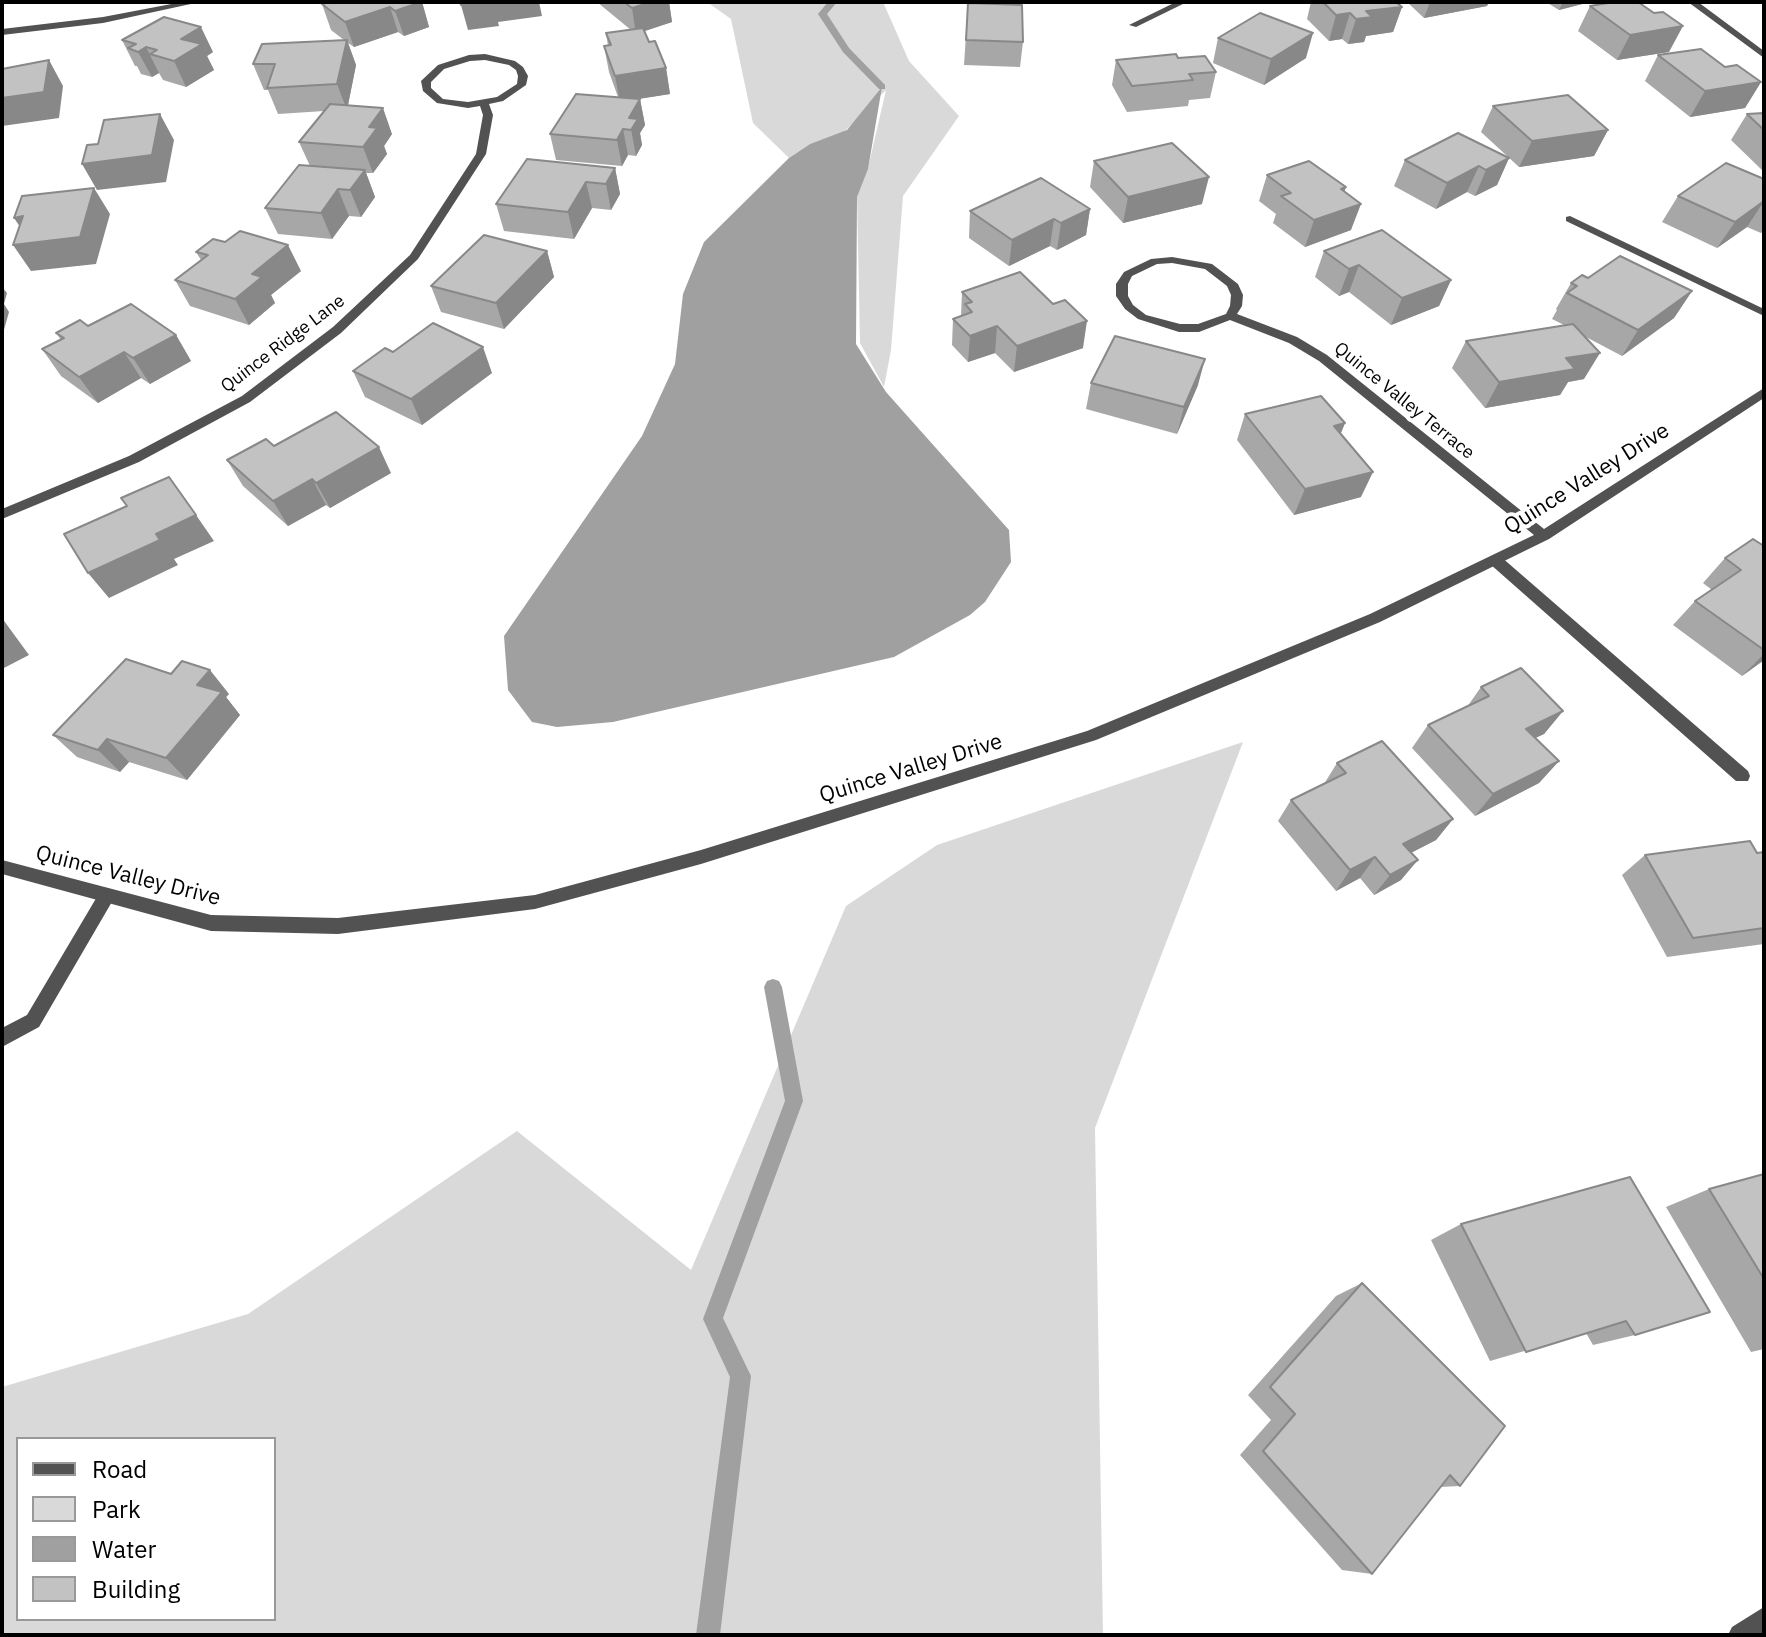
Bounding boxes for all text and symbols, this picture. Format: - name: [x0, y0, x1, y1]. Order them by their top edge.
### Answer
- street label: Quince Ridge Lane: [217, 290, 349, 398]
- street label: Quince Valley Terrace: [1330, 338, 1478, 464]
- street label: Quince Valley Drive: [1500, 418, 1674, 540]
- street label: Quince Valley Drive: [816, 729, 1006, 809]
- street label: Quince Valley Drive: [33, 840, 223, 912]
- legend: [16, 1437, 276, 1621]
- text: Road: [92, 1453, 147, 1485]
- text: Park: [92, 1493, 141, 1525]
- text: Water: [92, 1533, 156, 1565]
- text: Building: [92, 1573, 180, 1605]

